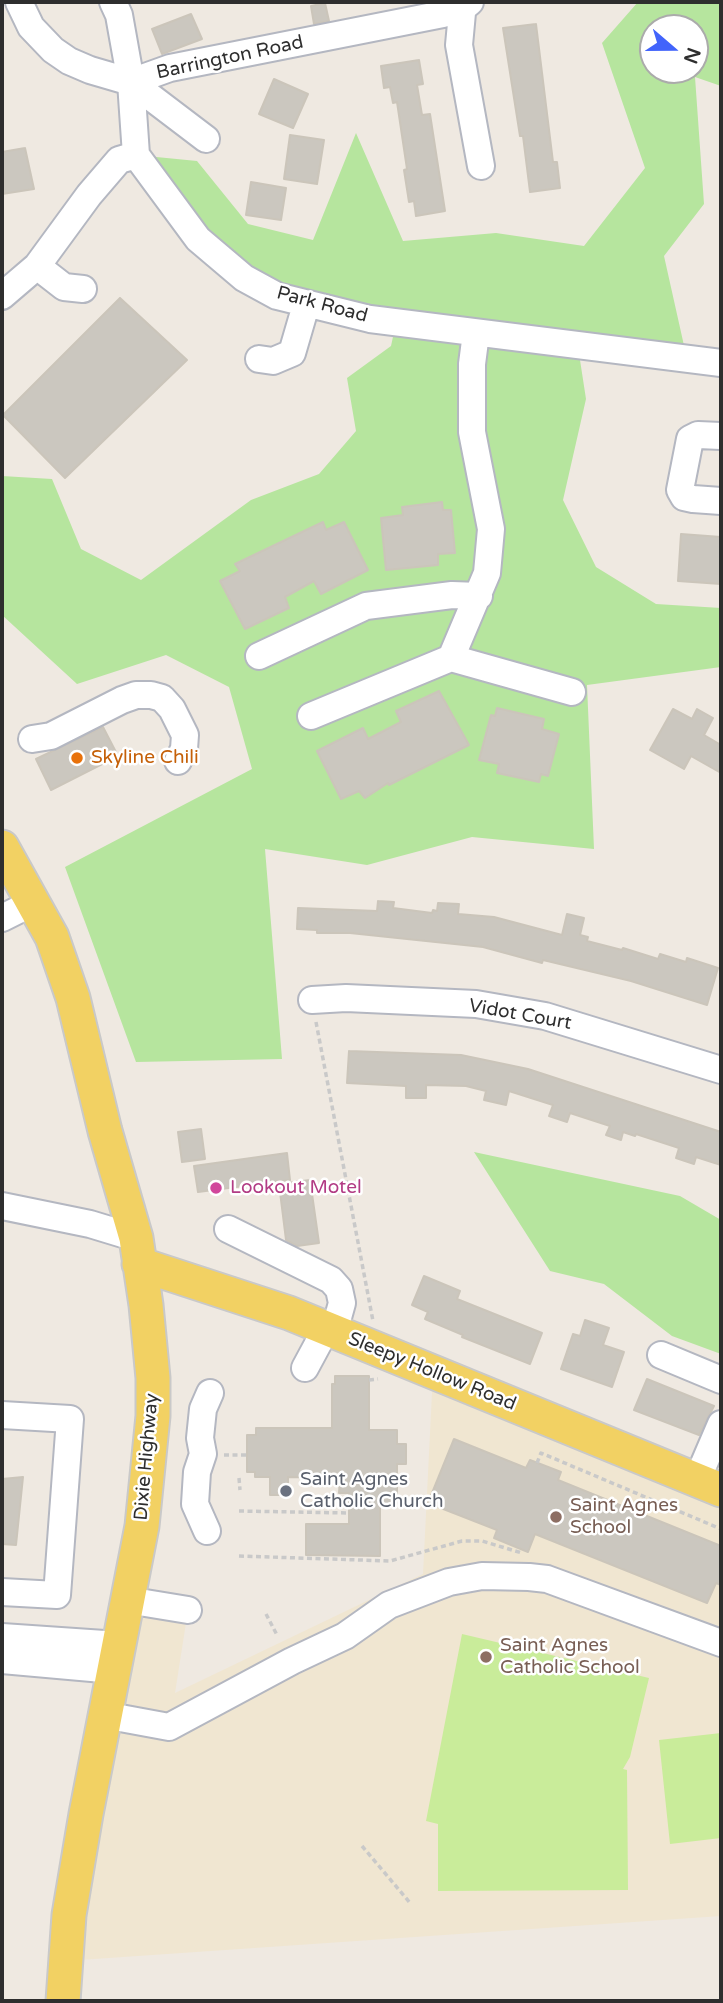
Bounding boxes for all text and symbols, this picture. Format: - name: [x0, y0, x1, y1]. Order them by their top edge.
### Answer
- north arrow: [639, 14, 709, 84]
- street label: Barrington Road: [154, 31, 306, 85]
- text: N: [679, 45, 705, 66]
- street label: Park Road: [274, 282, 370, 328]
- place label: Skyline Chili: [91, 747, 199, 769]
- marker: Skyline Chili: [69, 750, 85, 766]
- street label: Vidot Court: [467, 995, 573, 1035]
- place label: Lookout Motel: [230, 1177, 362, 1199]
- marker: Lookout Motel: [208, 1180, 224, 1196]
- street label: Sleepy Hollow Road: [345, 1328, 519, 1416]
- street label: Dixie Highway: [130, 1393, 164, 1521]
- place label: Saint Agnes Catholic Church: [300, 1469, 444, 1513]
- marker: Saint Agnes Catholic Church: [278, 1483, 294, 1499]
- place label: Saint Agnes School: [570, 1495, 678, 1539]
- marker: Saint Agnes School: [548, 1509, 564, 1525]
- place label: Saint Agnes Catholic School: [500, 1635, 640, 1679]
- marker: Saint Agnes Catholic School: [478, 1649, 494, 1665]

